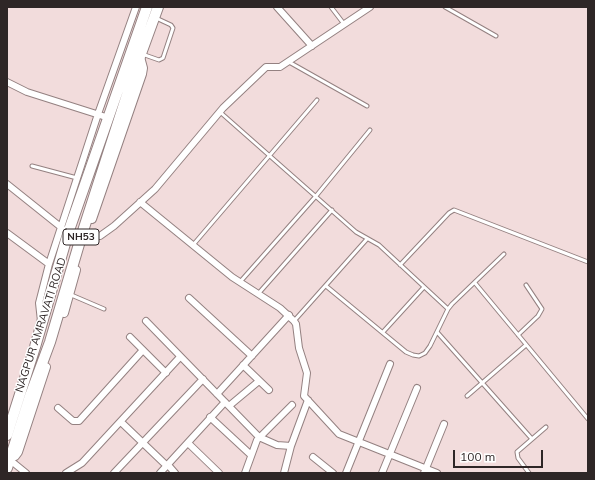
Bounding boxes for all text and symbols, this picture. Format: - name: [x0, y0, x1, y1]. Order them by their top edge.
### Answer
- road number: NH53: [63, 229, 99, 245]
- street label: NAGPUR AMRAVATI ROAD: [13, 256, 69, 394]
- scale bar: [455, 442, 545, 468]
- text: 100 m: [460, 449, 495, 464]

